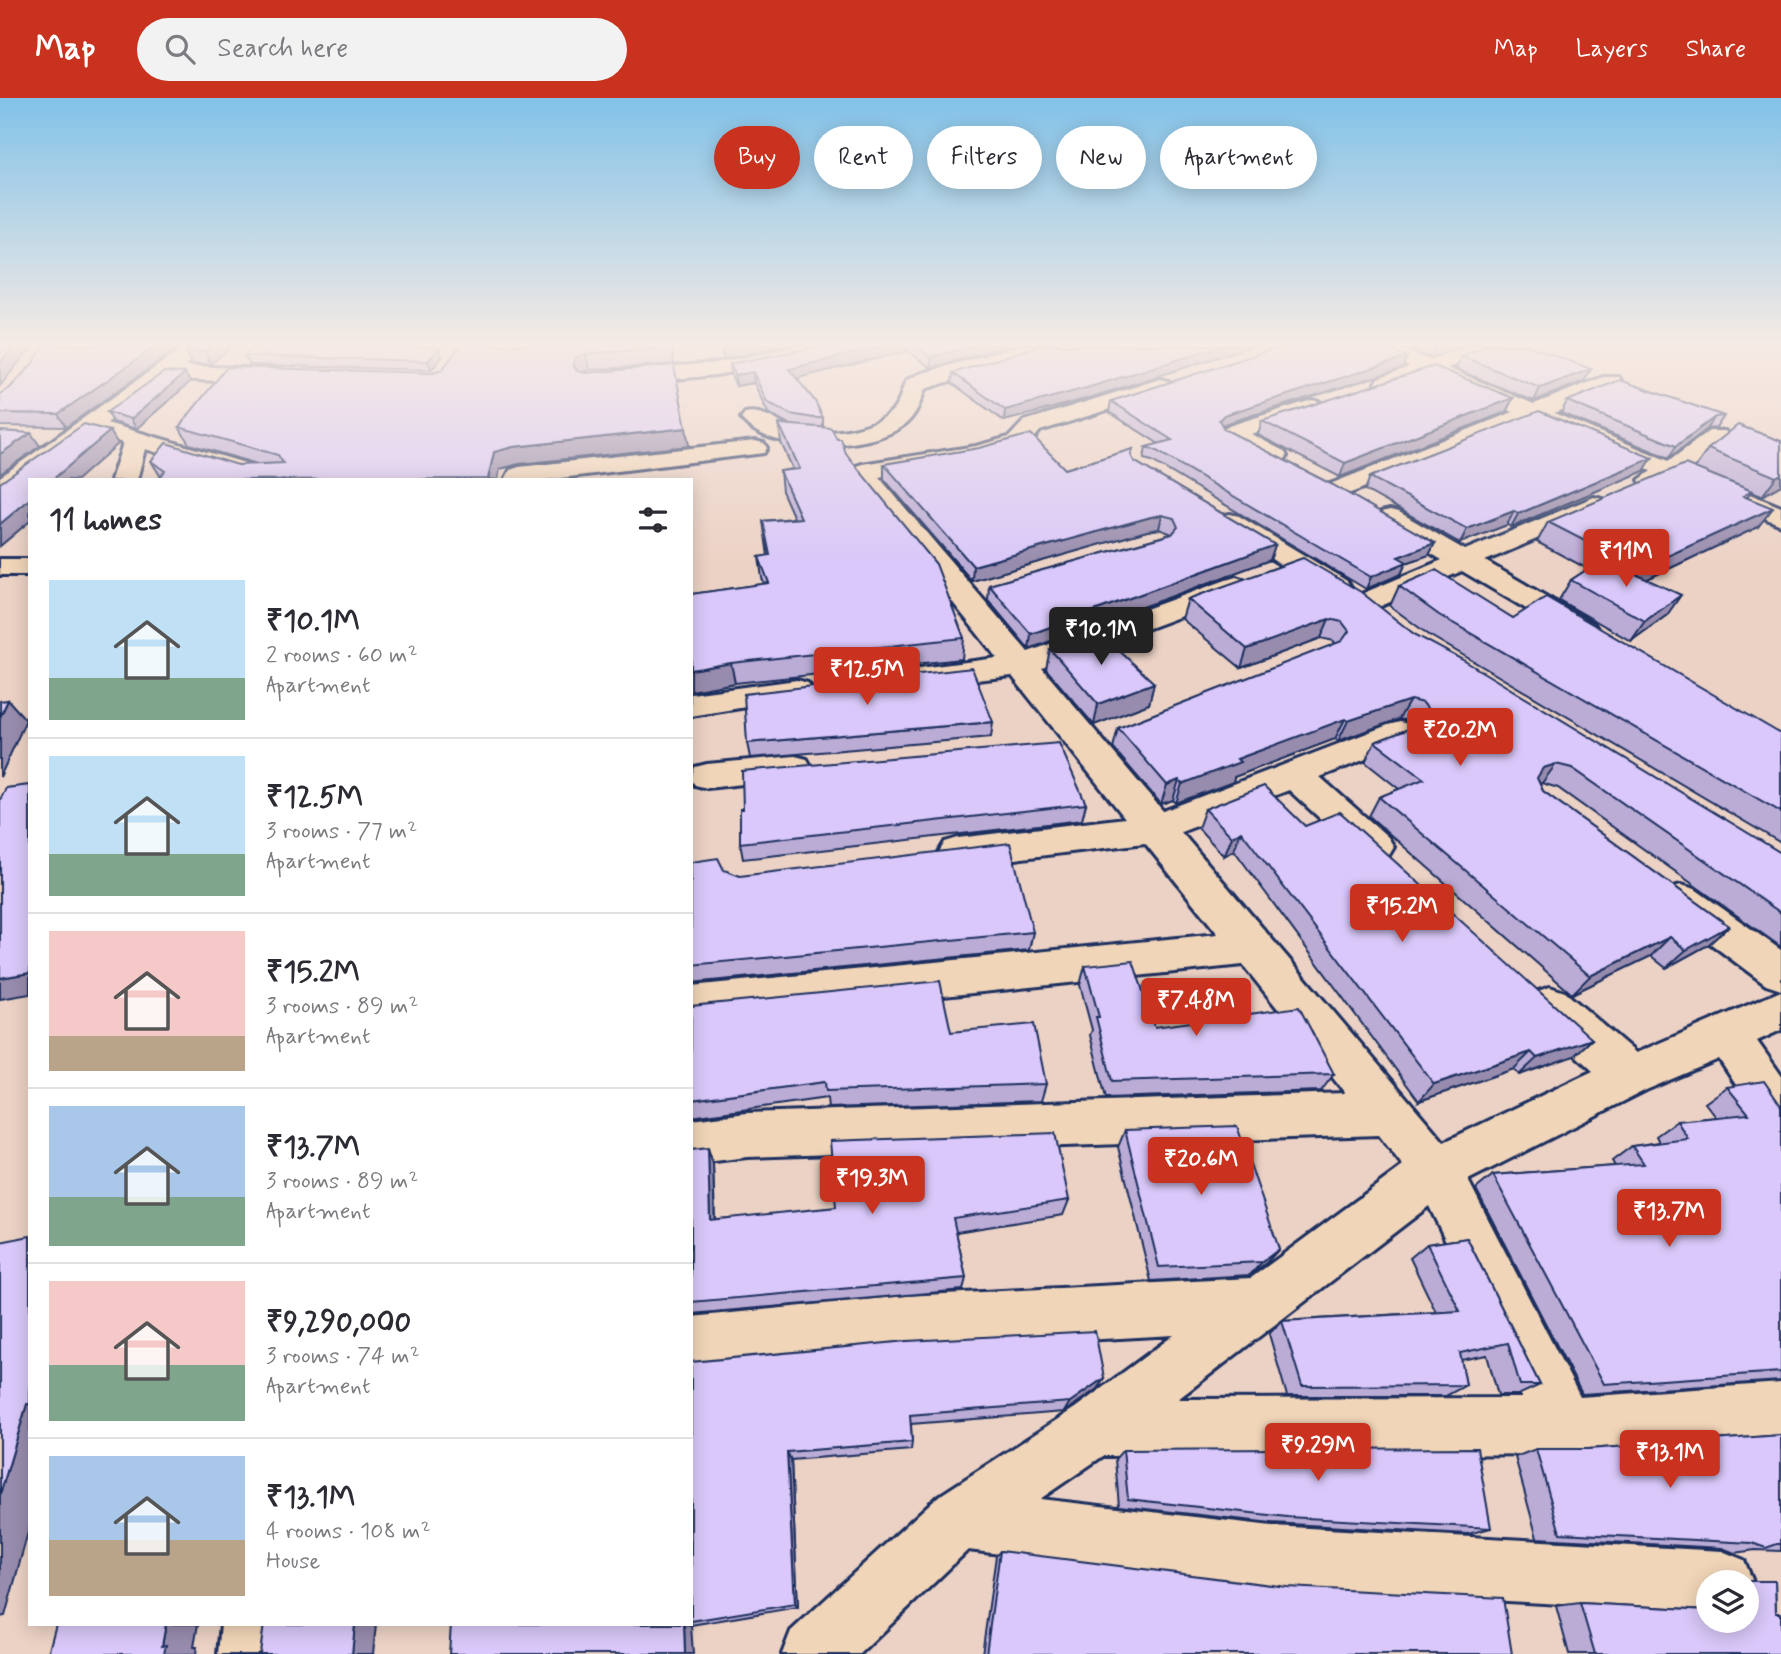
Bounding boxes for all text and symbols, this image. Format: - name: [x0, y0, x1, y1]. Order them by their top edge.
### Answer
- search box: [137, 18, 627, 81]
- text: Map: [35, 27, 95, 71]
- icon: search: [161, 30, 199, 68]
- text: Search here: [217, 32, 348, 66]
- text: Map: [1494, 34, 1538, 65]
- text: Layers: [1576, 34, 1648, 65]
- text: Share: [1686, 34, 1746, 65]
- chip: Buy: [714, 126, 800, 189]
- chip: Rent: [814, 126, 913, 189]
- chip: Filters: [927, 126, 1042, 189]
- chip: New: [1056, 126, 1146, 189]
- chip: Apartment: [1160, 126, 1317, 189]
- text: 11 homes: [49, 501, 162, 540]
- icon: filters: [634, 501, 672, 539]
- pin: ₹11M: [1585, 530, 1667, 589]
- text: ₹11M: [1599, 537, 1653, 567]
- text: ₹10.1M: [266, 602, 360, 641]
- icon: home: [105, 608, 189, 692]
- pin: ₹10.1M: [1044, 608, 1158, 667]
- text: ₹10.1M: [1065, 615, 1137, 645]
- text: 2 rooms · 60 m²: [266, 641, 418, 671]
- pin: ₹12.5M: [810, 648, 924, 707]
- text: ₹12.5M: [830, 655, 904, 685]
- text: Apartment: [266, 671, 371, 701]
- pin: ₹20.2M: [1403, 708, 1517, 768]
- text: ₹20.2M: [1423, 716, 1497, 746]
- text: ₹12.5M: [266, 778, 363, 817]
- icon: home: [105, 784, 189, 868]
- text: 3 rooms · 77 m²: [266, 817, 417, 847]
- text: Apartment: [266, 847, 371, 877]
- pin: ₹15.2M: [1345, 884, 1459, 944]
- text: ₹15.2M: [1366, 892, 1438, 922]
- text: ₹15.2M: [266, 953, 360, 992]
- icon: home: [105, 959, 189, 1043]
- pin: ₹7.48M: [1139, 978, 1253, 1038]
- text: ₹7.48M: [1157, 986, 1235, 1016]
- text: 3 rooms · 89 m²: [266, 992, 418, 1022]
- text: Apartment: [266, 1022, 371, 1052]
- text: ₹13.7M: [266, 1128, 360, 1167]
- icon: home: [105, 1134, 189, 1218]
- pin: ₹20.6M: [1144, 1138, 1258, 1197]
- text: ₹20.6M: [1164, 1145, 1238, 1175]
- pin: ₹19.3M: [815, 1156, 929, 1216]
- text: ₹19.3M: [836, 1164, 908, 1194]
- text: 3 rooms · 89 m²: [266, 1167, 418, 1197]
- pin: ₹13.7M: [1612, 1190, 1726, 1249]
- text: Apartment: [266, 1197, 371, 1227]
- text: ₹13.7M: [1633, 1197, 1705, 1227]
- text: ₹9,290,000: [266, 1303, 411, 1342]
- icon: home: [105, 1309, 189, 1393]
- text: 3 rooms · 74 m²: [266, 1342, 420, 1372]
- text: Apartment: [266, 1372, 371, 1402]
- pin: ₹9.29M: [1261, 1424, 1375, 1483]
- pin: ₹13.1M: [1613, 1430, 1727, 1490]
- text: ₹9.29M: [1281, 1431, 1355, 1461]
- text: ₹13.1M: [1636, 1438, 1704, 1468]
- text: ₹13.1M: [266, 1478, 355, 1517]
- icon: home: [105, 1484, 189, 1568]
- text: 4 rooms · 108 m²: [266, 1517, 431, 1547]
- text: House: [266, 1547, 320, 1577]
- map controls: [1696, 1570, 1759, 1633]
- button: layers: [1696, 1570, 1759, 1633]

